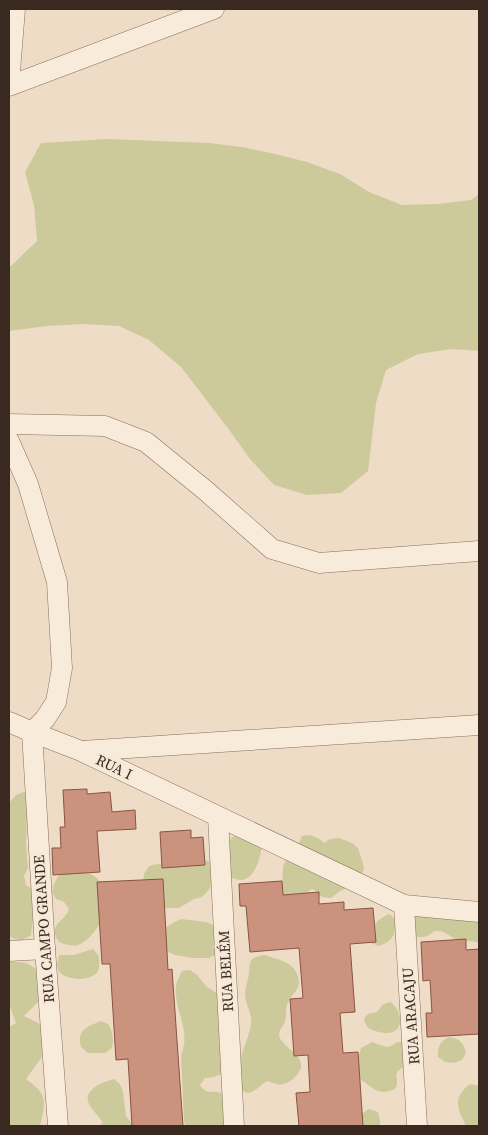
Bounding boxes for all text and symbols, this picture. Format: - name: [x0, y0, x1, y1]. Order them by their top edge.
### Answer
- street label: RUA I: [93, 749, 136, 784]
- street label: RUA CAMPO GRANDE: [28, 854, 59, 1004]
- street label: RUA BELÉM: [213, 930, 238, 1012]
- street label: RUA ARACAJU: [397, 967, 424, 1065]

